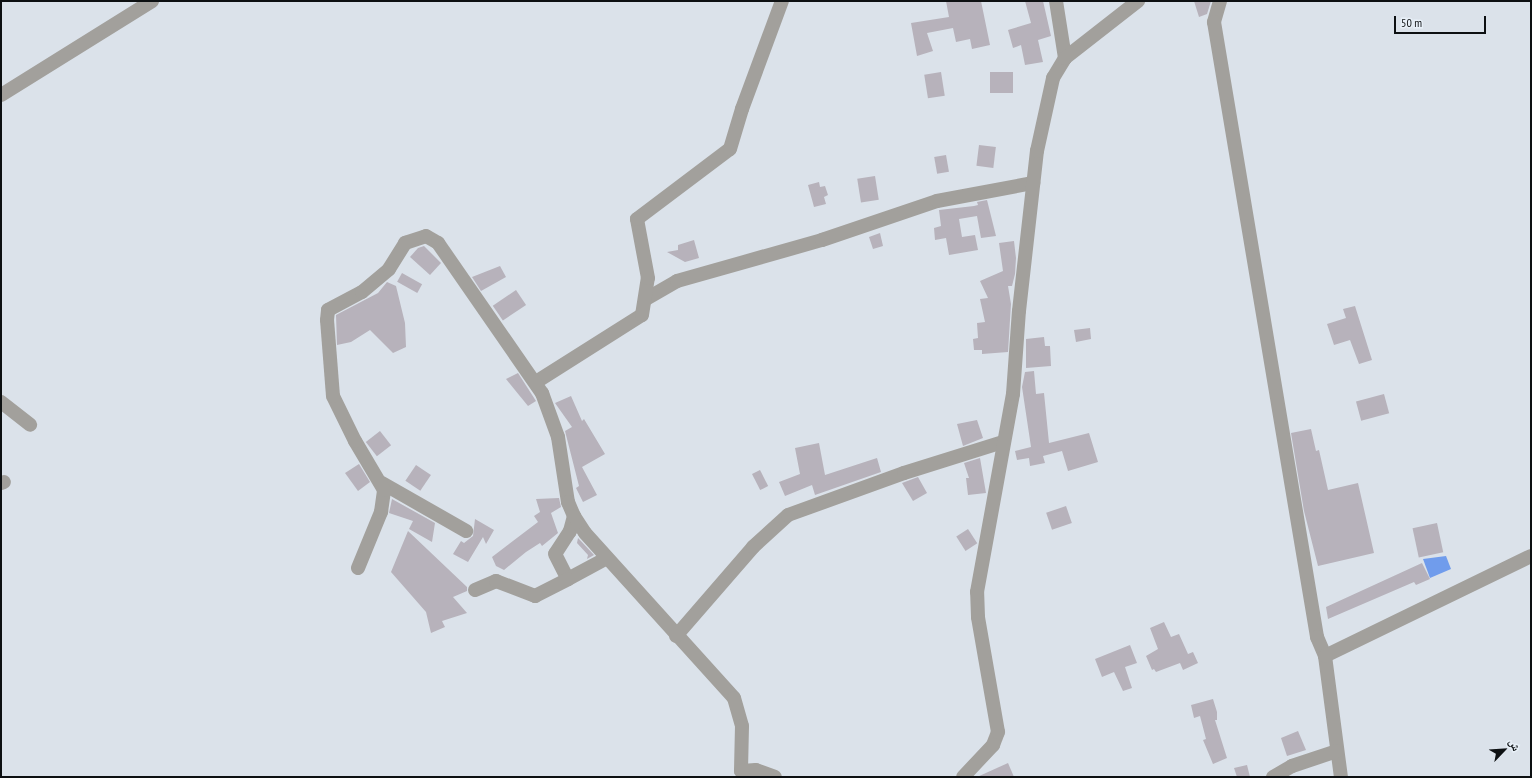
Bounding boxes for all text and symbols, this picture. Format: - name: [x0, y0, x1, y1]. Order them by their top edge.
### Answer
- scale bar: [1396, 8, 1488, 34]
- text: 50 m: [1401, 15, 1422, 30]
- north arrow: [1484, 730, 1524, 770]
- text: ش: [1506, 737, 1524, 753]

